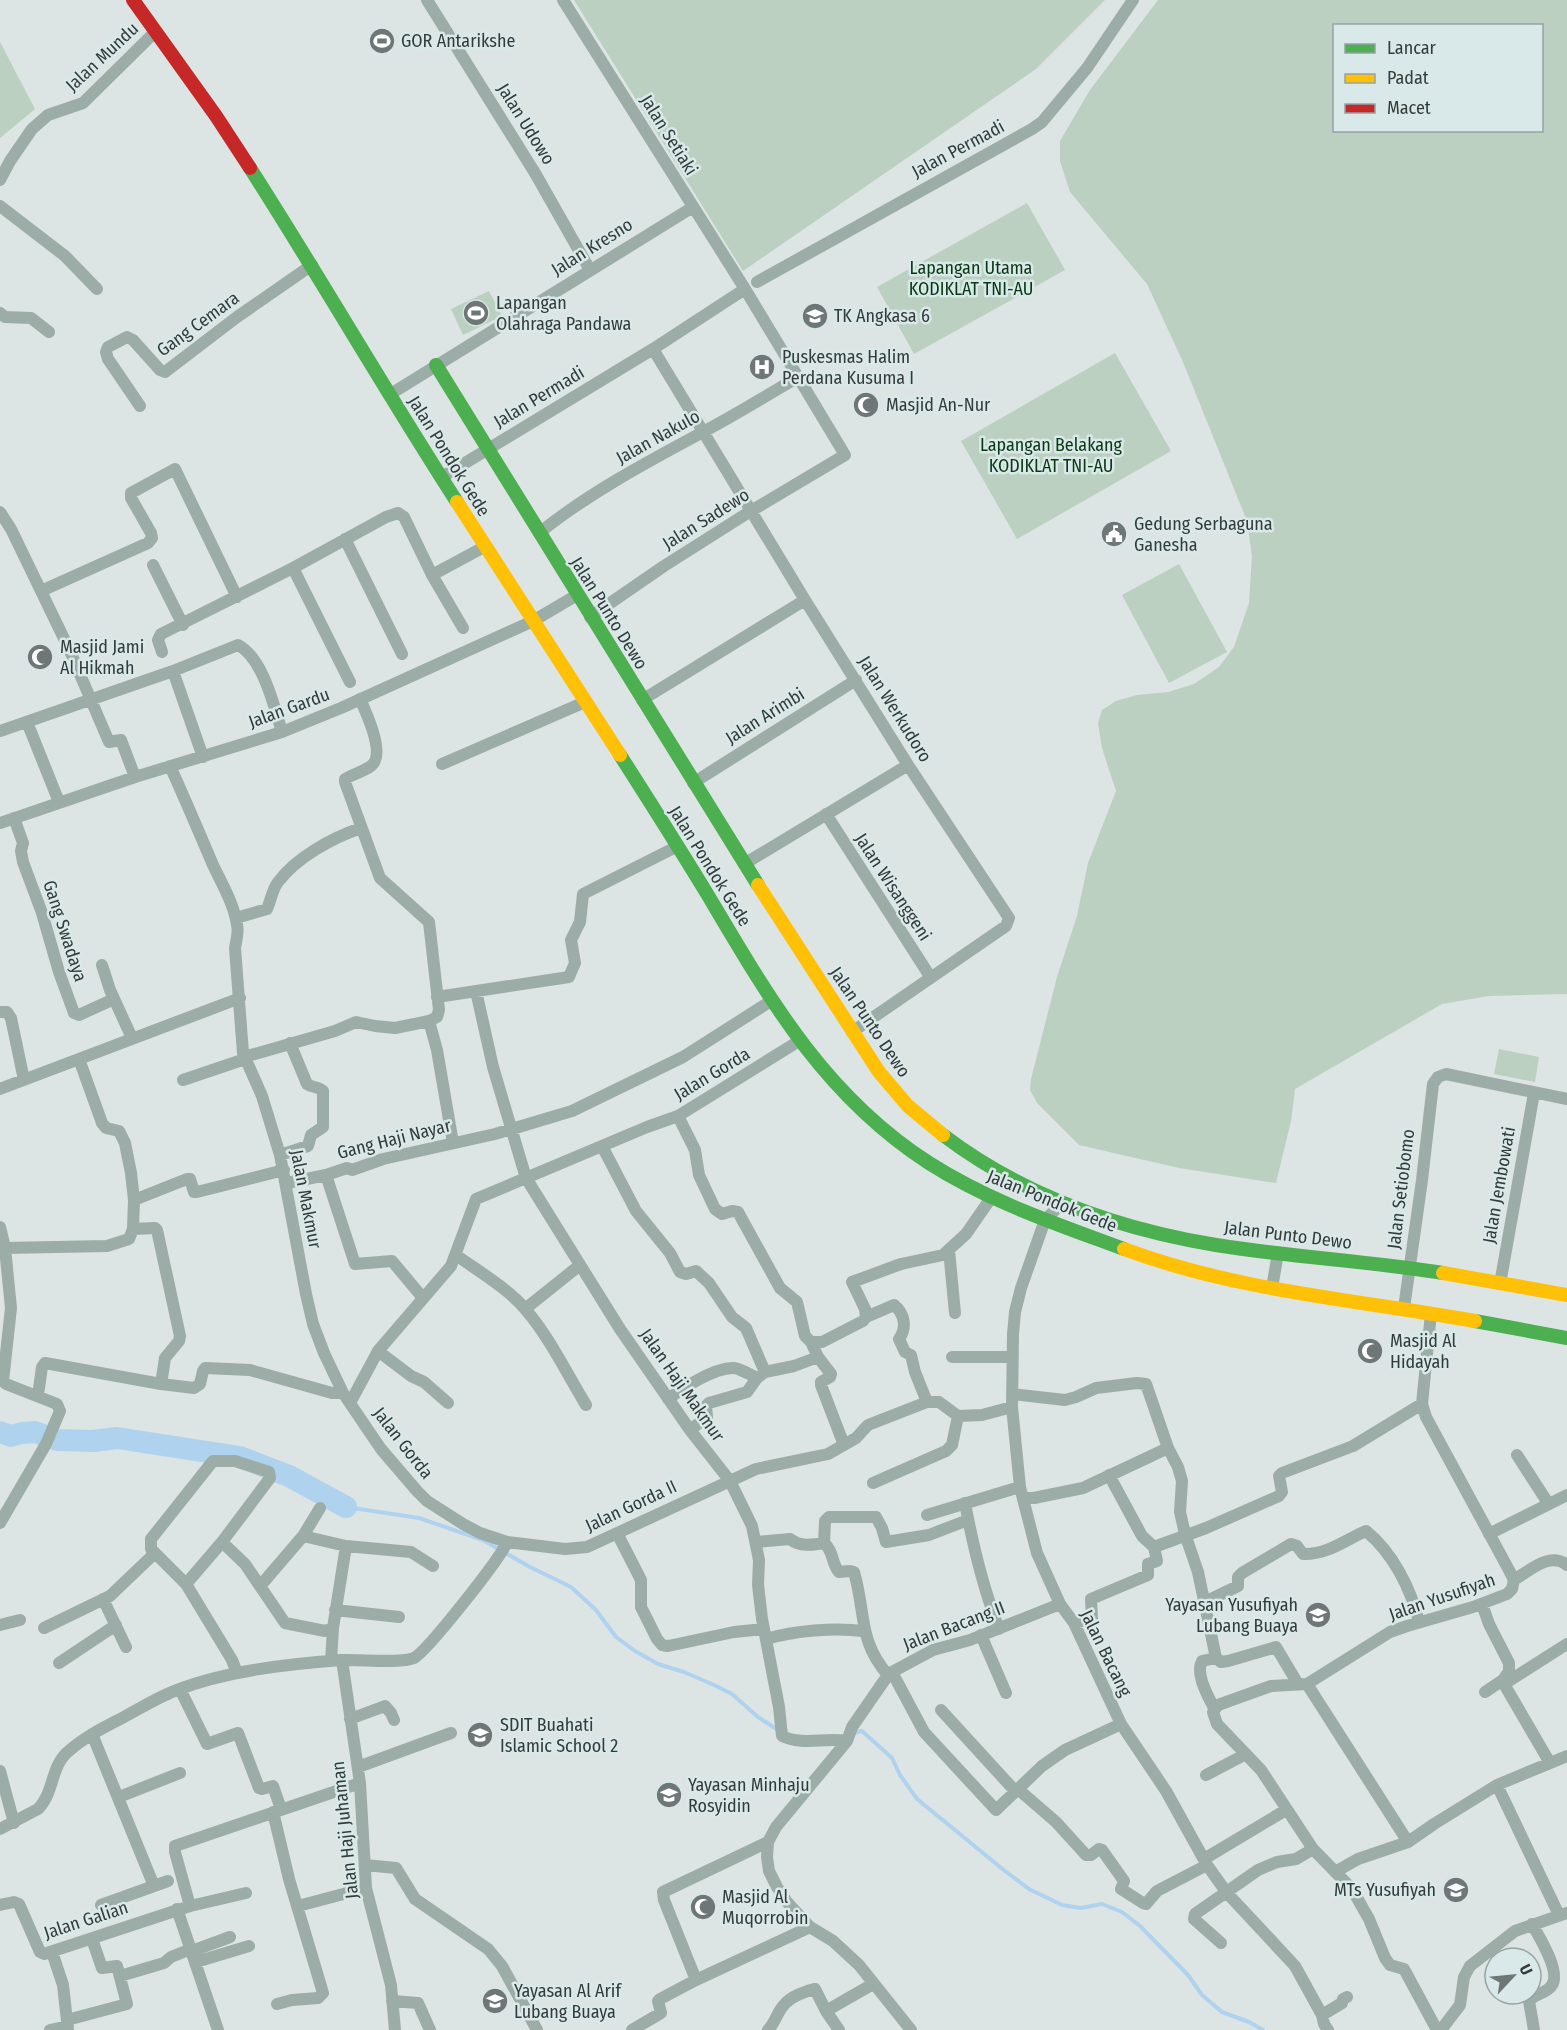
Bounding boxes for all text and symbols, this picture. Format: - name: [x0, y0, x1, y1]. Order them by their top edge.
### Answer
- street label: Jalan Mundu: [61, 18, 143, 96]
- legend: [1333, 24, 1543, 132]
- sports icon: GOR Antarikshe: [367, 26, 397, 56]
- place label: GOR Antarikshe: [401, 30, 515, 52]
- text: Lancar: [1387, 37, 1436, 59]
- text: Padat: [1387, 67, 1429, 89]
- street label: Jalan Udowo: [492, 79, 560, 169]
- street label: Jalan Setiaki: [636, 91, 702, 179]
- text: Macet: [1387, 97, 1431, 119]
- street label: Jalan Permadi: [908, 115, 1008, 183]
- street label: Jalan Kresno: [547, 213, 637, 281]
- park label: Lapangan Utama KODIKLAT TNI-AU: [909, 257, 1033, 300]
- street label: Gang Cemara: [153, 287, 244, 361]
- place label: Lapangan Olahraga Pandawa: [496, 292, 632, 335]
- sports icon: Lapangan Olahraga Pandawa: [461, 298, 491, 328]
- school or university icon: TK Angkasa 6: [800, 301, 830, 331]
- place label: TK Angkasa 6: [834, 305, 930, 327]
- place label: Puskesmas Halim Perdana Kusuma I: [782, 346, 914, 389]
- hospital icon: Puskesmas Halim Perdana Kusuma I: [747, 352, 777, 382]
- street label: Jalan Permadi: [490, 361, 588, 433]
- mosque icon: Masjid An-Nur: [851, 390, 881, 420]
- street label: Jalan Pondok Gede: [403, 392, 495, 520]
- place label: Masjid An-Nur: [886, 394, 991, 416]
- street label: Jalan Nakulo: [612, 405, 704, 469]
- park label: Lapangan Belakang KODIKLAT TNI-AU: [980, 434, 1123, 477]
- street label: Jalan Sadewo: [658, 484, 754, 554]
- place label: Gedung Serbaguna Ganesha: [1134, 513, 1273, 556]
- public building icon: Gedung Serbaguna Ganesha: [1099, 519, 1129, 549]
- street label: Jalan Punto Dewo: [566, 553, 652, 673]
- place label: Masjid Jami Al Hikmah: [60, 636, 144, 679]
- mosque icon: Masjid Jami Al Hikmah: [25, 642, 55, 672]
- street label: Jalan Werkudoro: [854, 652, 936, 766]
- street label: Jalan Gardu: [245, 683, 333, 733]
- street label: Jalan Arimbi: [721, 683, 809, 749]
- street label: Jalan Pondok Gede: [664, 802, 756, 930]
- street label: Jalan Wisanggeni: [850, 829, 936, 945]
- street label: Gang Swadaya: [38, 877, 92, 985]
- street label: Jalan Punto Dewo: [825, 963, 915, 1081]
- street label: Jalan Gorda: [670, 1043, 754, 1105]
- street label: Gang Haji Nayar: [335, 1114, 454, 1164]
- street label: Jalan Jembowati: [1478, 1125, 1520, 1245]
- street label: Jalan Setiobomo: [1383, 1128, 1419, 1250]
- street label: Jalan Makmur: [286, 1148, 327, 1251]
- street label: Jalan Pondok Gede: [984, 1165, 1120, 1237]
- street label: Jalan Punto Dewo: [1223, 1216, 1353, 1254]
- street label: Jalan Haji Makmur: [635, 1324, 730, 1446]
- place label: Masjid Al Hidayah: [1390, 1330, 1457, 1373]
- mosque icon: Masjid Al Hidayah: [1355, 1336, 1385, 1366]
- street label: Jalan Gorda: [368, 1403, 438, 1483]
- street label: Jalan Gorda II: [582, 1475, 680, 1537]
- street label: Jalan Yusufiyah: [1386, 1569, 1498, 1625]
- place label: Yayasan Yusufiyah Lubang Buaya: [1165, 1594, 1298, 1637]
- street label: Jalan Bacang II: [900, 1596, 1008, 1656]
- school or university icon: Yayasan Yusufiyah Lubang Buaya: [1303, 1600, 1333, 1630]
- street label: Jalan Bacang: [1076, 1606, 1137, 1700]
- place label: SDIT Buahati Islamic School 2: [500, 1714, 618, 1757]
- school or university icon: SDIT Buahati Islamic School 2: [465, 1720, 495, 1750]
- street label: Jalan Haji Juhaman: [327, 1760, 363, 1900]
- place label: Yayasan Minhaju Rosyidin: [688, 1774, 810, 1817]
- school or university icon: Yayasan Minhaju Rosyidin: [654, 1780, 684, 1810]
- school or university icon: MTs Yusufiyah: [1441, 1875, 1471, 1905]
- place label: MTs Yusufiyah: [1334, 1879, 1436, 1901]
- place label: Masjid Al Muqorrobin: [722, 1886, 808, 1929]
- mosque icon: Masjid Al Muqorrobin: [688, 1892, 718, 1922]
- street label: Jalan Galian: [41, 1896, 131, 1944]
- north arrow: [1483, 1946, 1543, 2006]
- text: U: [1515, 1961, 1537, 1978]
- place label: Yayasan Al Arif Lubang Buaya: [514, 1980, 622, 2023]
- school or university icon: Yayasan Al Arif Lubang Buaya: [480, 1986, 510, 2016]

